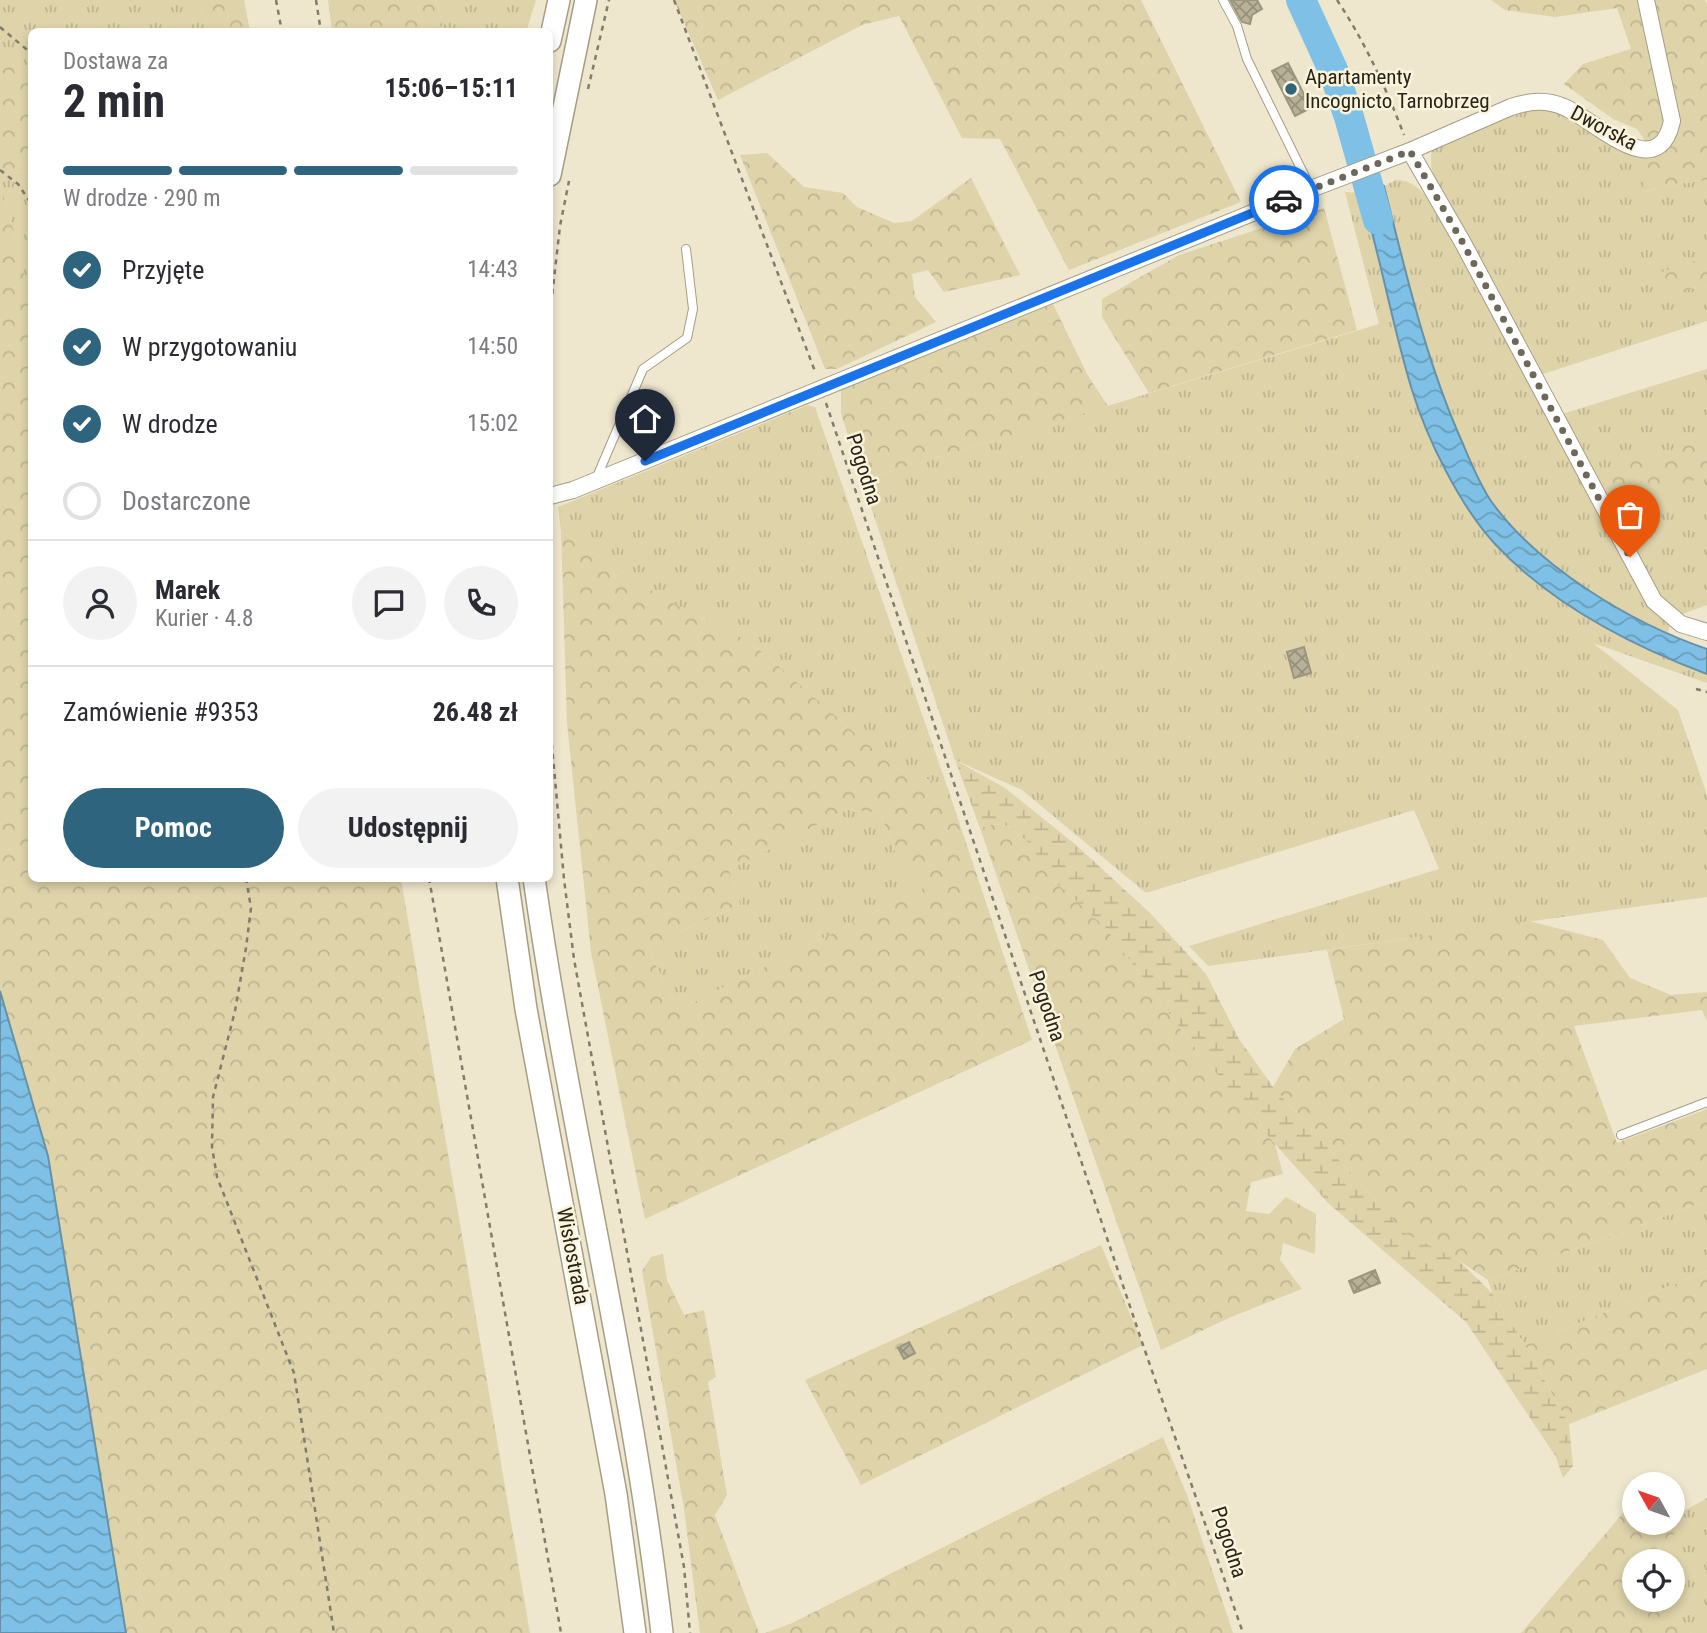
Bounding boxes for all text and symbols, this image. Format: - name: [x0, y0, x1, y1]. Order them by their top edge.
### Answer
- text: Dostawa za: [63, 48, 168, 75]
- place label: Apartamenty Incognicto Tarnobrzeg: [1305, 65, 1490, 113]
- text: 15:06–15:11: [384, 73, 518, 103]
- text: 2 min: [63, 74, 165, 128]
- marker: Apartamenty Incognicto Tarnobrzeg: [1283, 81, 1299, 97]
- street label: Dworska: [1567, 101, 1641, 155]
- courier: [1249, 165, 1319, 235]
- icon: car: [1265, 181, 1303, 219]
- text: W drodze · 290 m: [63, 185, 220, 212]
- icon: check: [63, 251, 101, 289]
- text: Przyjęte: [122, 255, 204, 285]
- text: 14:43: [467, 256, 518, 283]
- icon: check: [63, 328, 101, 366]
- text: W przygotowaniu: [122, 332, 297, 362]
- text: 14:50: [467, 333, 518, 360]
- pin: [615, 389, 675, 461]
- icon: home: [626, 400, 664, 438]
- icon: check: [63, 405, 101, 443]
- text: W drodze: [122, 409, 218, 439]
- text: 15:02: [467, 410, 518, 437]
- street label: Pogodna: [841, 430, 887, 508]
- pin: [1600, 485, 1660, 557]
- text: Dostarczone: [122, 486, 251, 516]
- icon: bag: [1611, 496, 1649, 534]
- button: person: [63, 566, 137, 640]
- button: chat: [352, 566, 426, 640]
- button: phone: [444, 566, 518, 640]
- text: Marek: [155, 575, 220, 605]
- text: Kurier · 4.8: [155, 605, 253, 632]
- text: Zamówienie #9353: [63, 697, 259, 727]
- text: 26.48 zł: [433, 697, 518, 727]
- button: Pomoc: [63, 788, 284, 868]
- button: Udostępnij: [298, 788, 518, 868]
- street label: Pogodna: [1024, 967, 1070, 1045]
- street label: Wisłostrada: [552, 1205, 594, 1307]
- north arrow: [1622, 1472, 1685, 1535]
- map controls: [1622, 1472, 1685, 1612]
- street label: Pogodna: [1206, 1503, 1252, 1581]
- button: locate: [1622, 1549, 1685, 1612]

